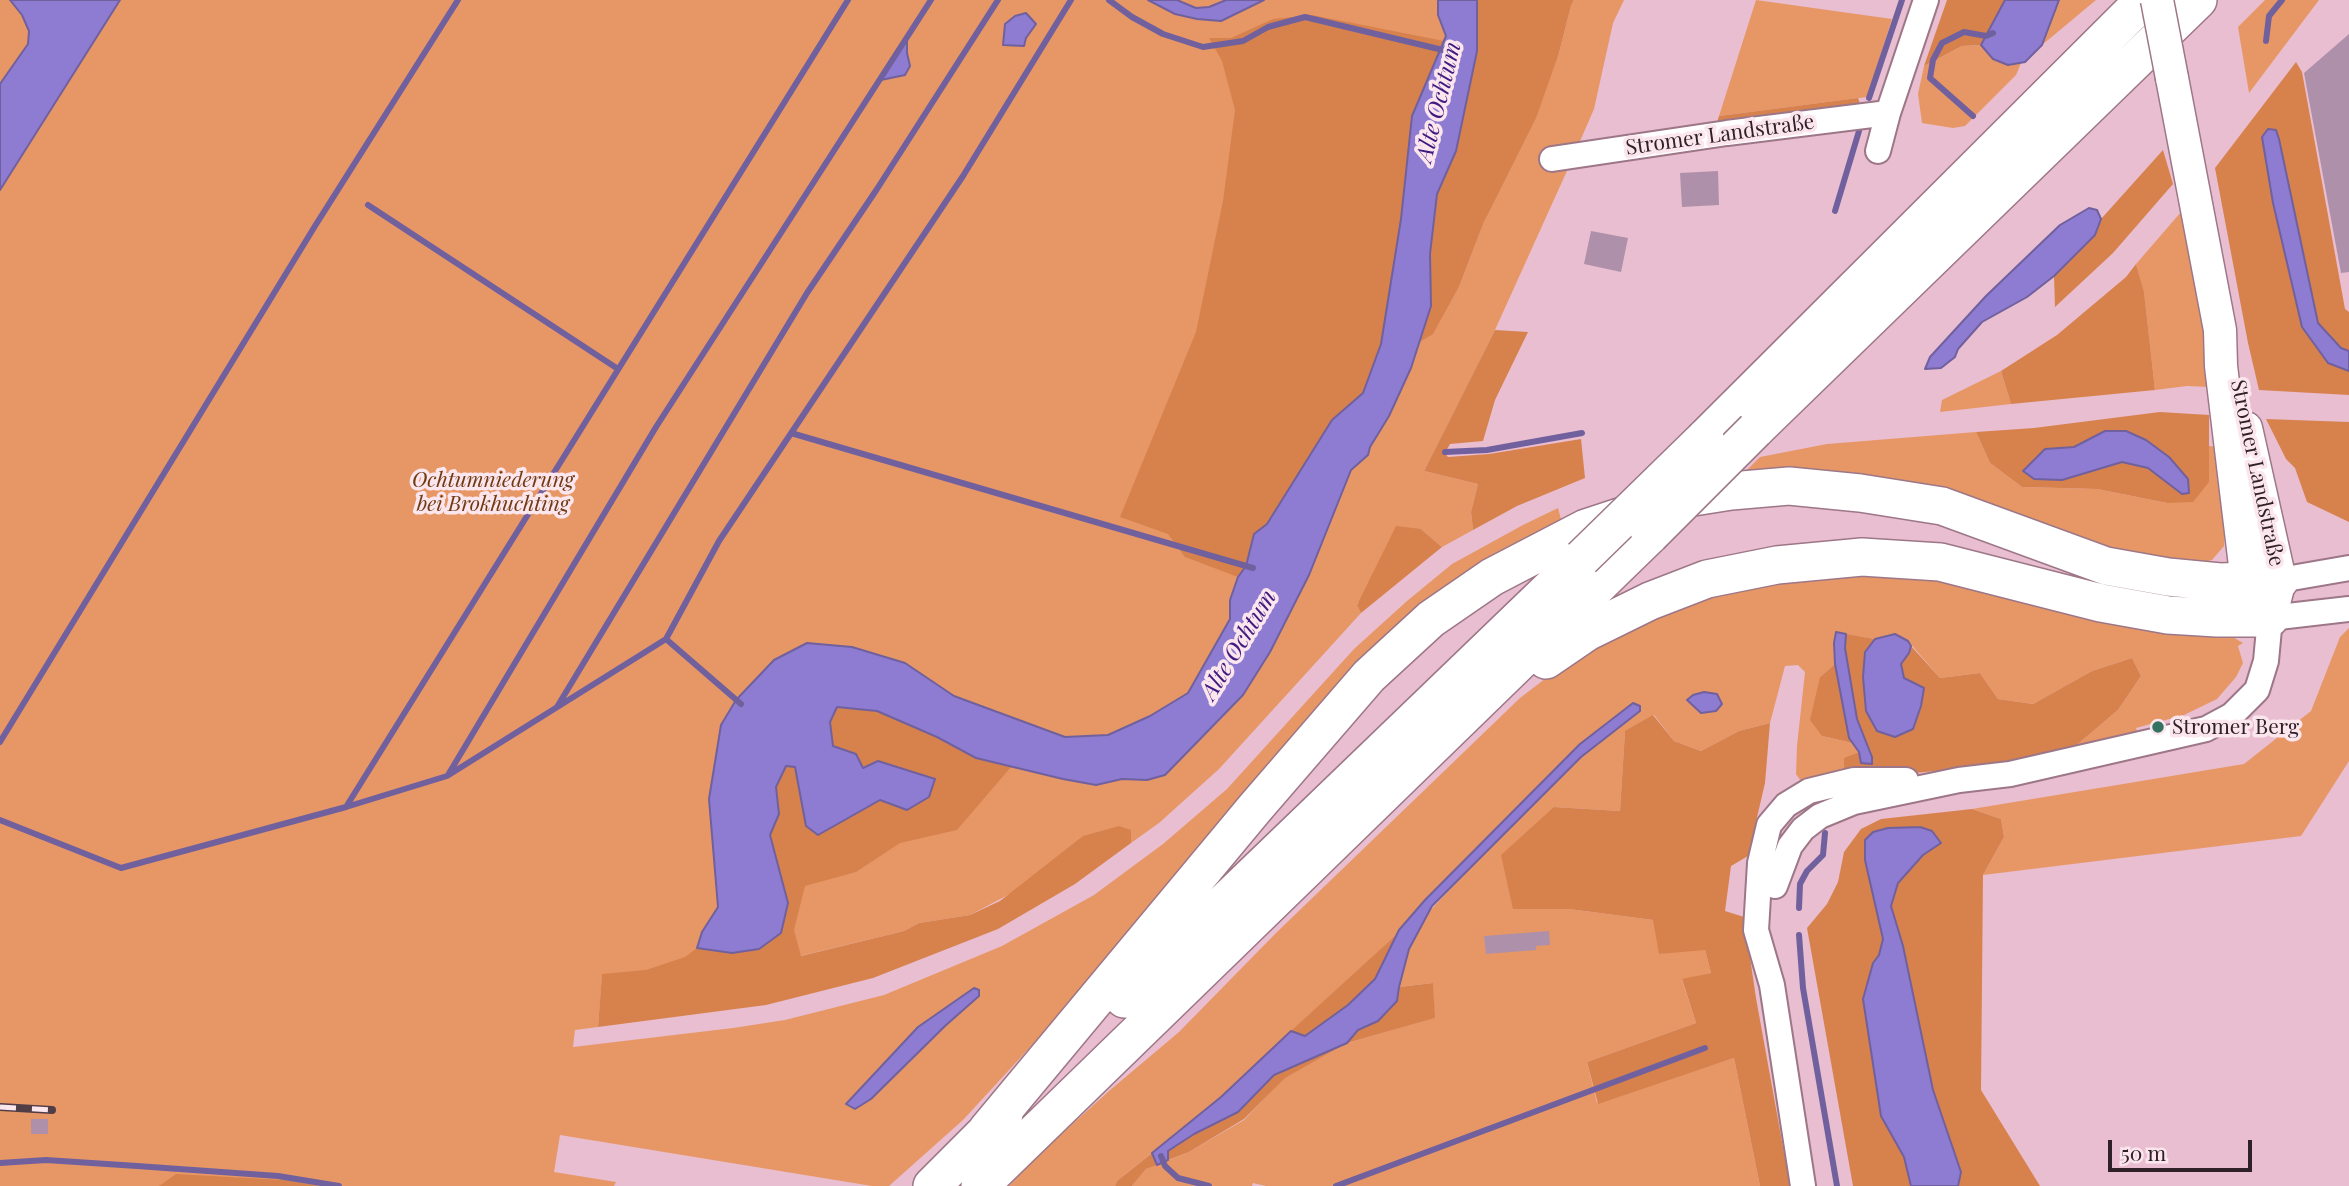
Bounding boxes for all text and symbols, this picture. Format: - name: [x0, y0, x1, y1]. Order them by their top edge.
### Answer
- water label: Alte Ochtum: [1411, 39, 1467, 165]
- street label: Stromer Landstraße: [1624, 109, 1816, 161]
- street label: Stromer Landstraße: [2225, 377, 2289, 569]
- park label: Ochtumniederung bei Brokhuchting: [412, 467, 574, 517]
- water label: Alte Ochtum: [1196, 585, 1282, 705]
- place label: Stromer Berg: [2172, 714, 2299, 740]
- marker: Stromer Berg: [2150, 719, 2166, 735]
- scale bar: [2111, 1126, 2254, 1170]
- text: 50 m: [2121, 1138, 2166, 1166]

